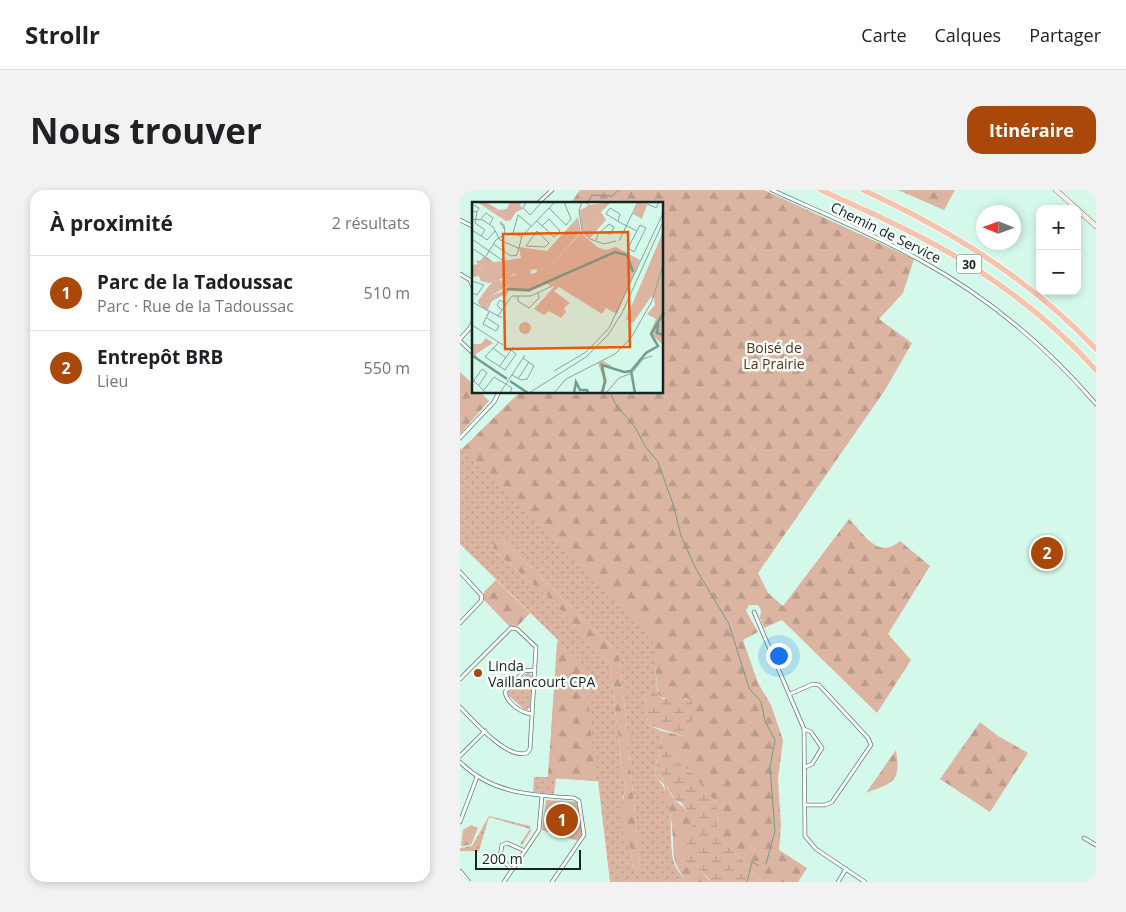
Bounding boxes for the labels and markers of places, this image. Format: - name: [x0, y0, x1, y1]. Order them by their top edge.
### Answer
- pin: 2: [1031, 534, 1063, 572]
- place label: Linda Vaillancourt CPA: [488, 656, 595, 691]
- marker: Linda Vaillancourt CPA: [472, 667, 484, 679]
- pin: 1: [546, 801, 578, 839]

